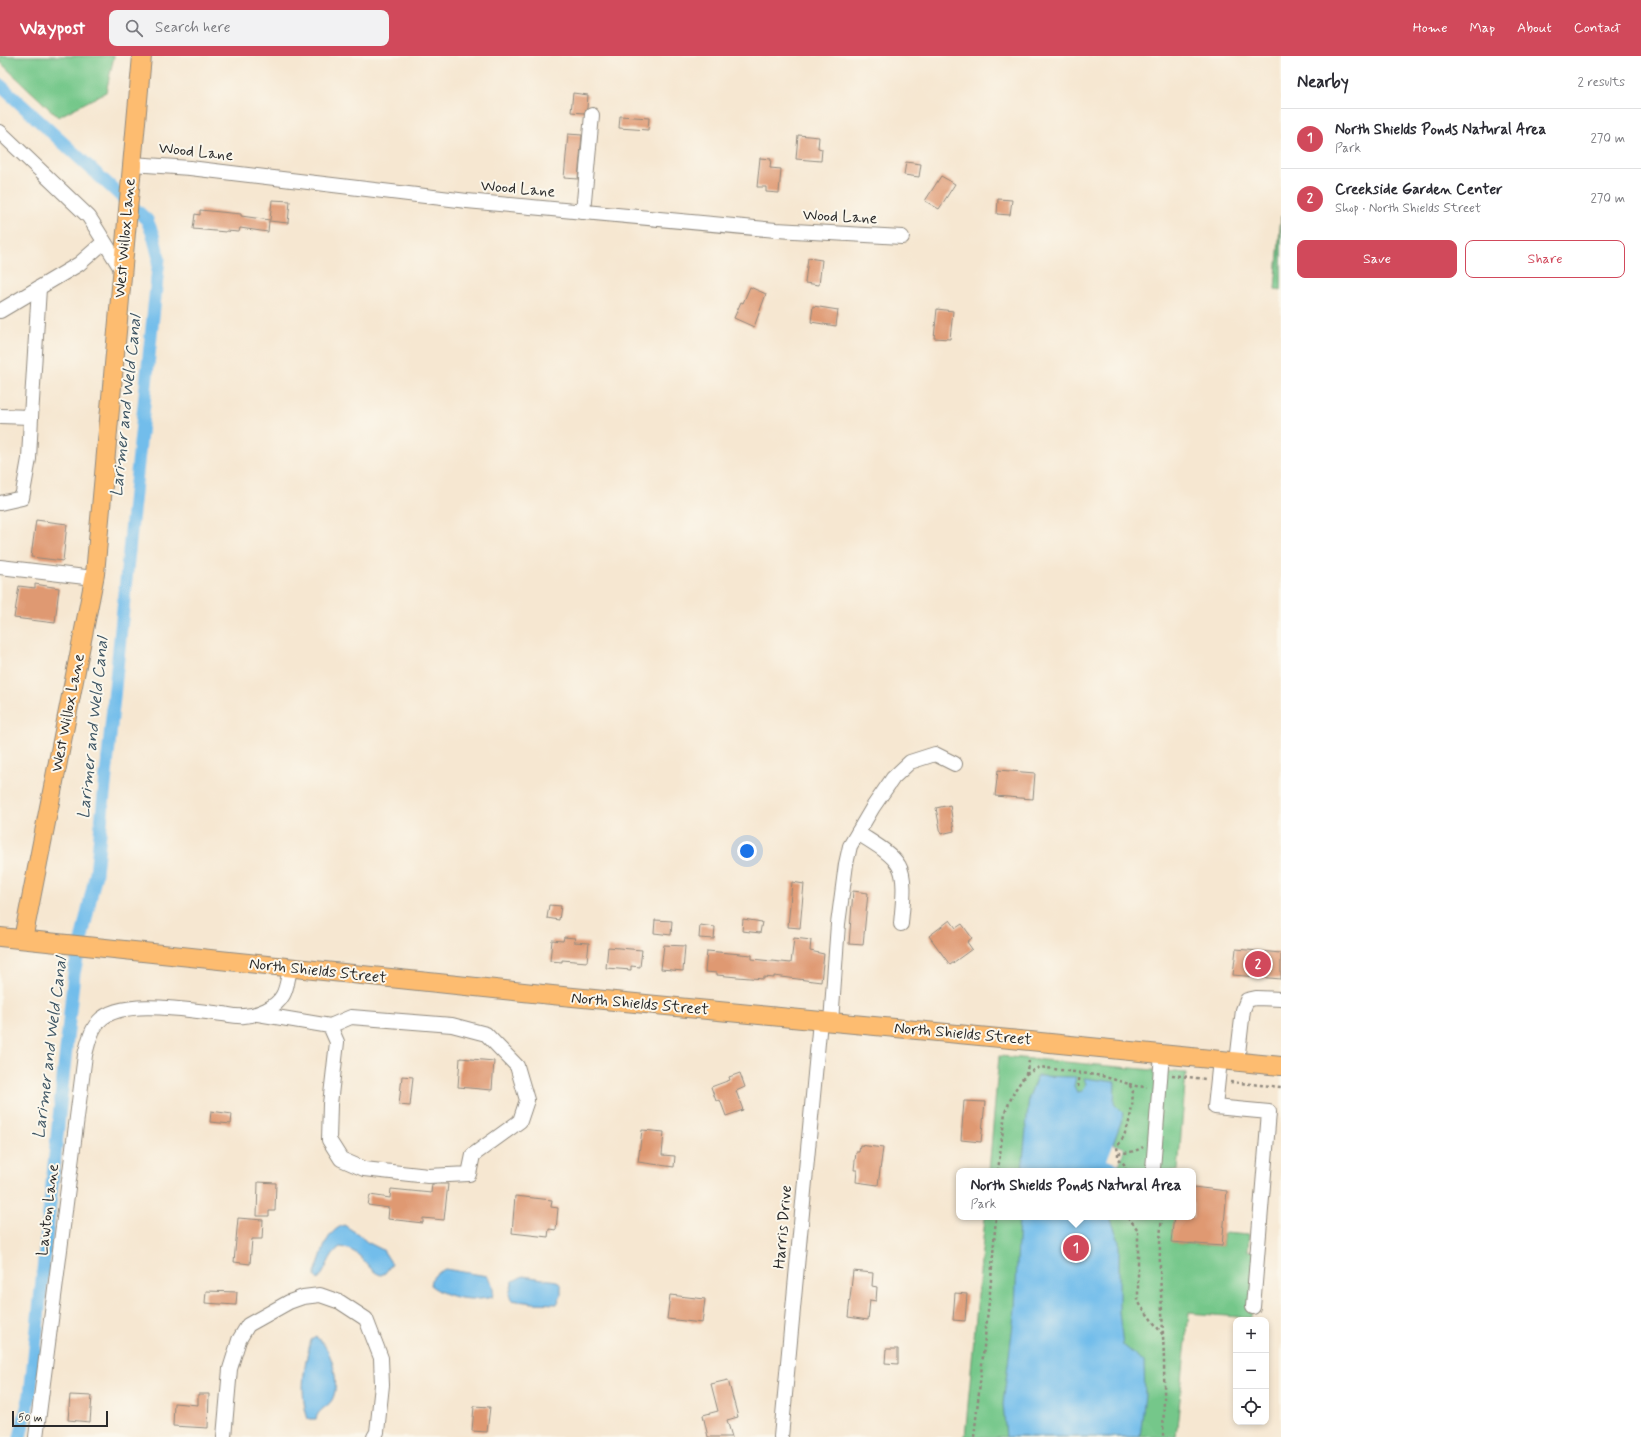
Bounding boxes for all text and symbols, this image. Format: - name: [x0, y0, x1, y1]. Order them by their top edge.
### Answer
- search box: [109, 10, 389, 46]
- text: Waypost: [20, 16, 85, 41]
- icon: search: [123, 17, 145, 39]
- text: Search here: [155, 18, 231, 38]
- text: Home: [1413, 19, 1447, 37]
- text: Map: [1469, 19, 1495, 37]
- text: About: [1517, 19, 1552, 37]
- text: Contact: [1574, 19, 1621, 37]
- text: Nearby: [1297, 71, 1349, 93]
- text: 2 results: [1578, 74, 1625, 91]
- text: North Shields Ponds Natural Area: [1335, 120, 1546, 140]
- text: 1: [1307, 130, 1313, 147]
- text: 270 m: [1590, 130, 1625, 147]
- street label: Wood Lane: [158, 138, 234, 166]
- text: Park: [1335, 140, 1361, 157]
- street label: Wood Lane: [480, 175, 556, 203]
- street label: West Willox Lane: [109, 177, 141, 299]
- text: Creekside Garden Center: [1335, 180, 1503, 200]
- text: 2: [1307, 190, 1313, 207]
- text: 270 m: [1590, 190, 1625, 207]
- text: Shop · North Shields Street: [1335, 200, 1481, 217]
- street label: Wood Lane: [802, 205, 878, 229]
- button: Save: [1297, 240, 1457, 278]
- button: Share: [1465, 240, 1625, 278]
- water label: Larimer and Weld Canal: [106, 312, 147, 498]
- water label: Larimer and Weld Canal: [73, 634, 114, 820]
- street label: West Willox Lane: [46, 652, 90, 774]
- your location: [737, 841, 757, 861]
- pin: 2: [1245, 949, 1271, 979]
- street label: North Shields Street: [248, 953, 388, 989]
- water label: Larimer and Weld Canal: [28, 954, 72, 1140]
- street label: North Shields Street: [570, 988, 710, 1021]
- street label: North Shields Street: [893, 1018, 1033, 1051]
- street label: Lawton Lane: [32, 1163, 64, 1257]
- popup: [956, 1168, 1196, 1220]
- text: North Shields Ponds Natural Area: [970, 1176, 1182, 1196]
- street label: Harris Drive: [769, 1184, 797, 1270]
- text: Park: [970, 1196, 996, 1213]
- pin: 1: [1063, 1233, 1089, 1263]
- map controls: [1233, 1317, 1269, 1425]
- button: +: [1233, 1317, 1269, 1353]
- button: −: [1233, 1353, 1269, 1389]
- button: locate: [1233, 1389, 1269, 1425]
- scale bar: [12, 1409, 108, 1428]
- text: 50 m: [18, 1411, 43, 1425]

